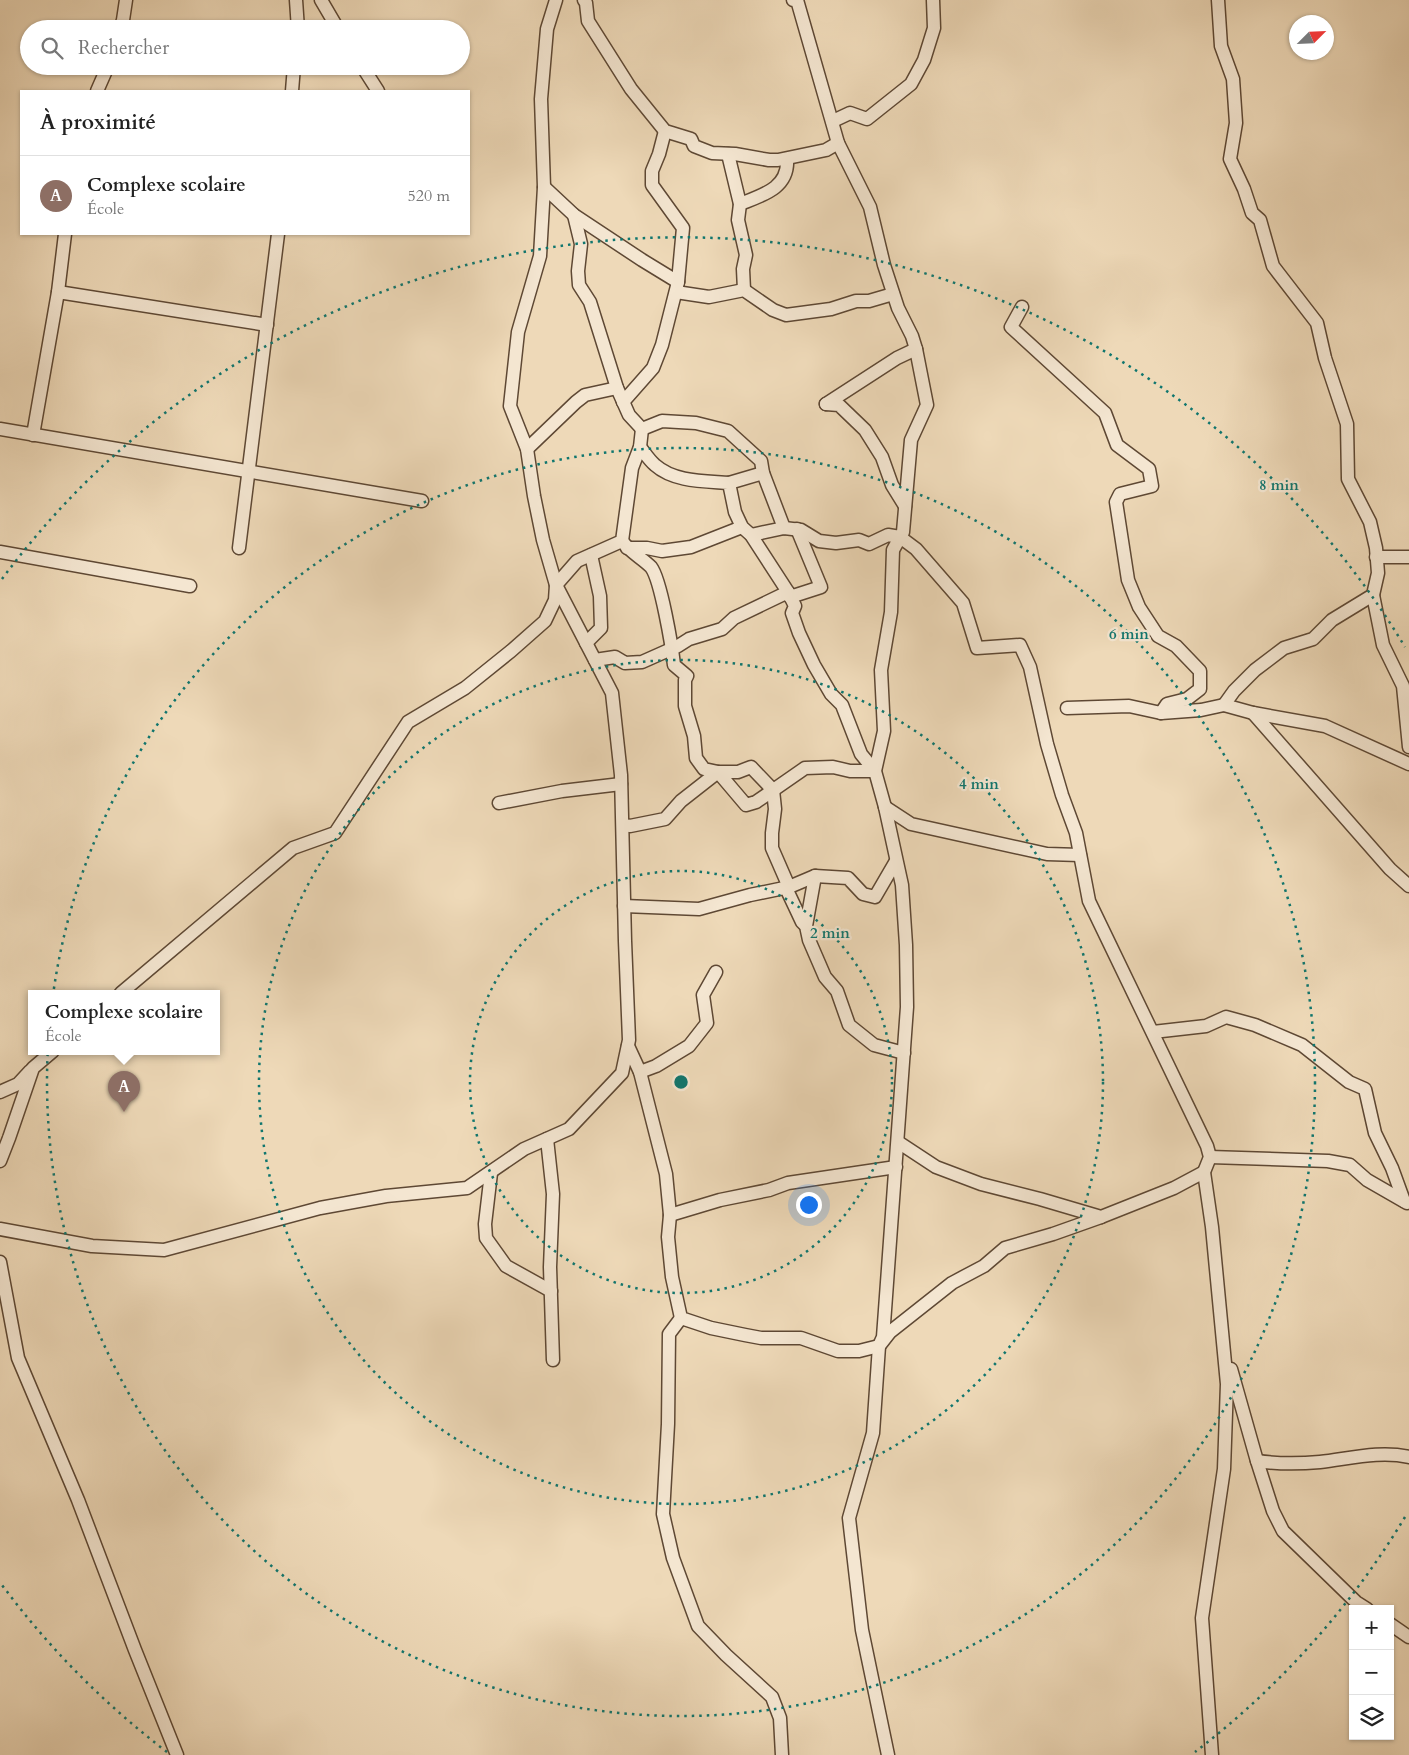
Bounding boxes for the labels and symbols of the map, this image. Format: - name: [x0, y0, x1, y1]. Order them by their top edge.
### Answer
- north arrow: [1289, 15, 1334, 60]
- text: 8 min: [1259, 475, 1299, 495]
- text: 6 min: [1109, 624, 1149, 644]
- text: 4 min: [959, 774, 999, 794]
- text: 2 min: [810, 923, 850, 943]
- pin: A: [108, 1071, 140, 1112]
- centre of rings: [672, 1073, 690, 1091]
- your location: [796, 1192, 822, 1218]

